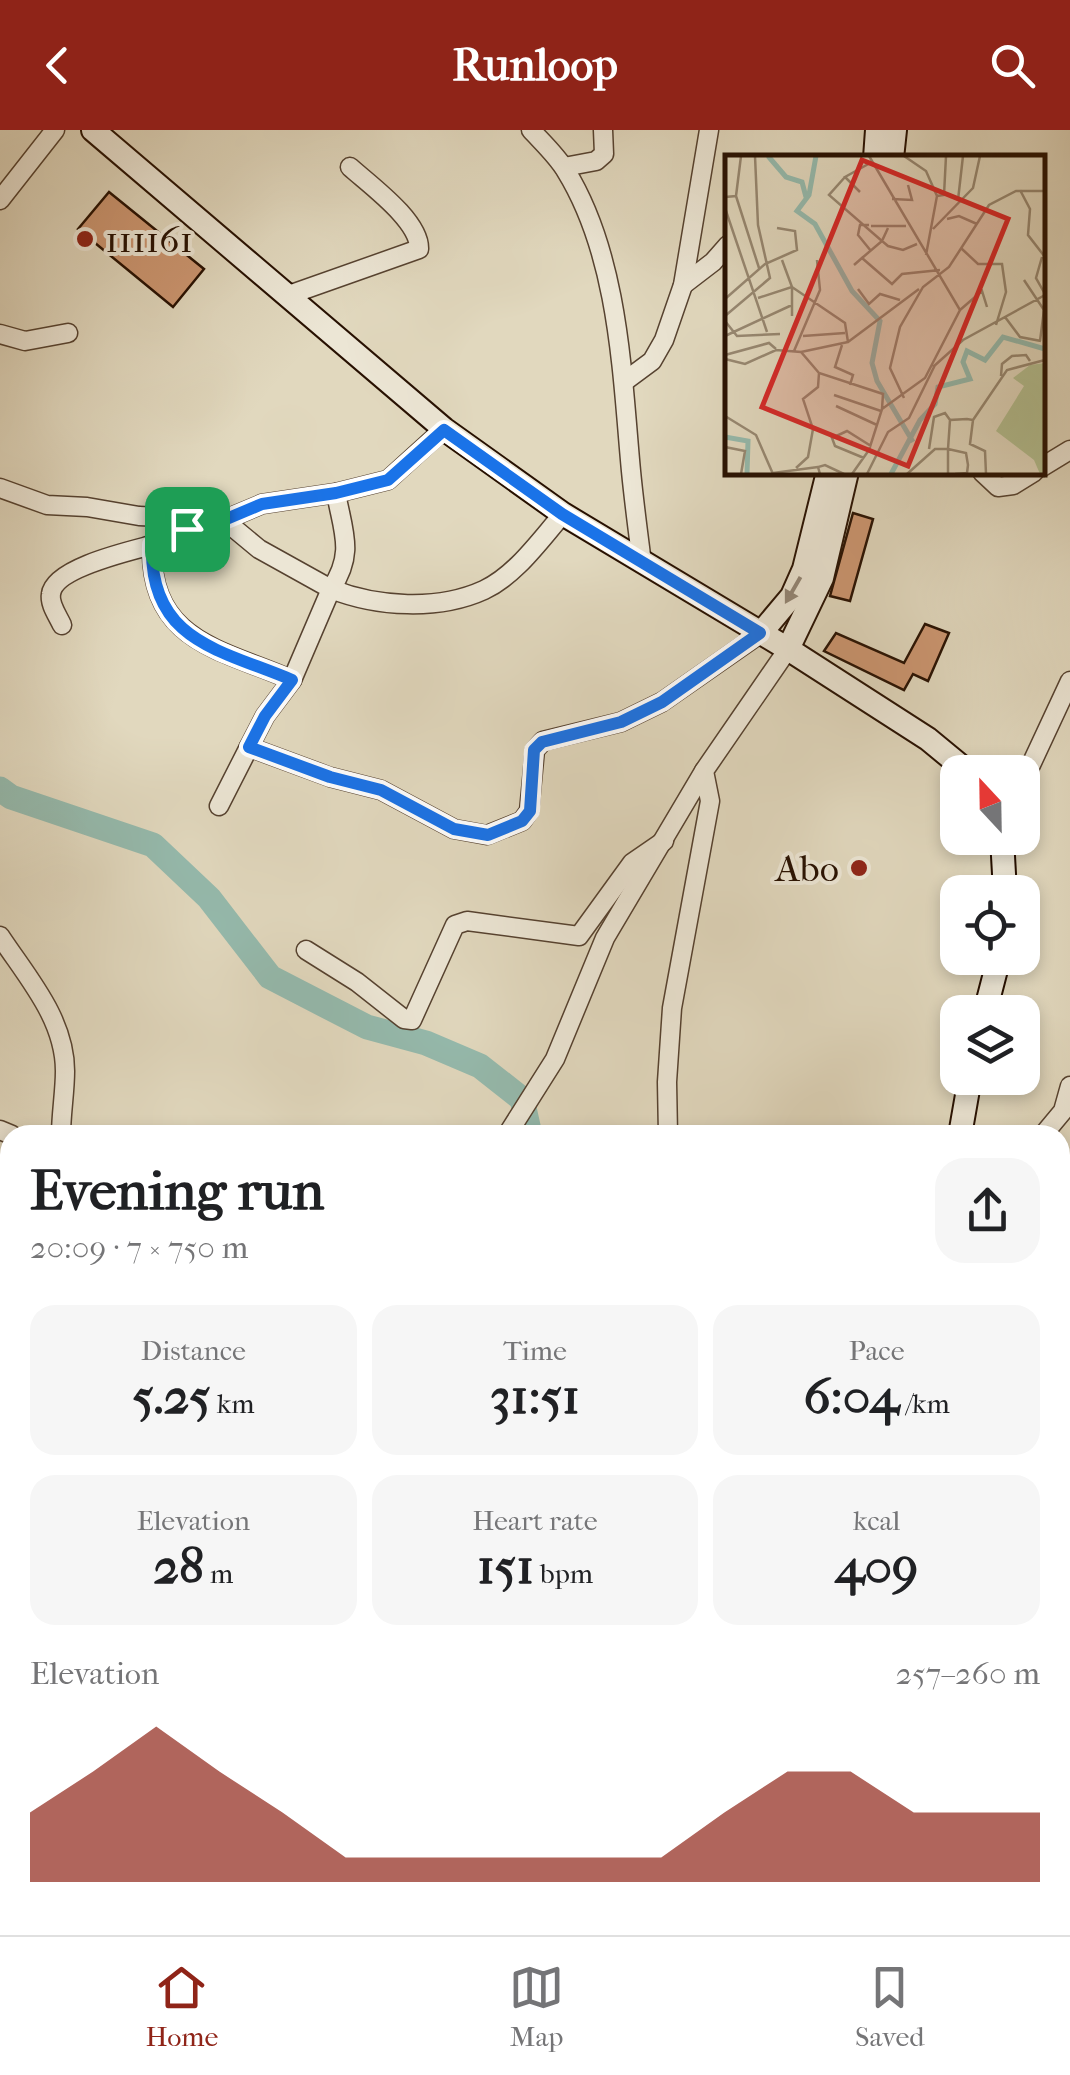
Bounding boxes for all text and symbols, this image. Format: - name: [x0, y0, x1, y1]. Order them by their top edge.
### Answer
- icon: back: [30, 38, 85, 93]
- icon: search: [985, 38, 1040, 93]
- text: Runloop: [452, 39, 618, 92]
- inset map: [725, 155, 1045, 475]
- place label: 111161: [105, 217, 193, 262]
- marker: 111161: [74, 228, 96, 250]
- pin: [145, 487, 230, 572]
- icon: arrive: [160, 502, 215, 557]
- one-way arrow: [784, 576, 802, 604]
- north arrow: [940, 755, 1040, 855]
- map controls: [940, 755, 1040, 1095]
- place label: Abo: [773, 846, 839, 891]
- marker: Abo: [848, 857, 870, 879]
- button: locate: [940, 875, 1040, 975]
- button: layers: [940, 995, 1040, 1095]
- button: share: [935, 1158, 1040, 1263]
- text: Evening run: [30, 1159, 324, 1223]
- text: 20:09 · 7 × 750 m: [30, 1229, 248, 1266]
- text: Distance: [141, 1334, 246, 1367]
- text: Time: [503, 1334, 567, 1367]
- text: Pace: [849, 1334, 905, 1367]
- text: 5.25: [132, 1367, 211, 1426]
- text: 31:51: [490, 1367, 580, 1426]
- text: 6:04: [804, 1367, 899, 1426]
- text: km: [211, 1387, 254, 1420]
- text: /km: [899, 1387, 950, 1420]
- text: Elevation: [137, 1504, 250, 1537]
- text: Heart rate: [472, 1504, 598, 1537]
- text: kcal: [853, 1504, 900, 1537]
- text: 28: [153, 1537, 204, 1596]
- text: 151: [477, 1537, 534, 1596]
- text: 409: [835, 1537, 918, 1596]
- text: m: [204, 1557, 233, 1590]
- text: bpm: [534, 1557, 593, 1590]
- text: Elevation: [30, 1655, 159, 1692]
- text: 257–260 m: [895, 1655, 1040, 1692]
- tab: Home: [145, 1960, 218, 2053]
- tab: Map: [509, 1960, 564, 2053]
- tab: Saved: [855, 1960, 925, 2053]

